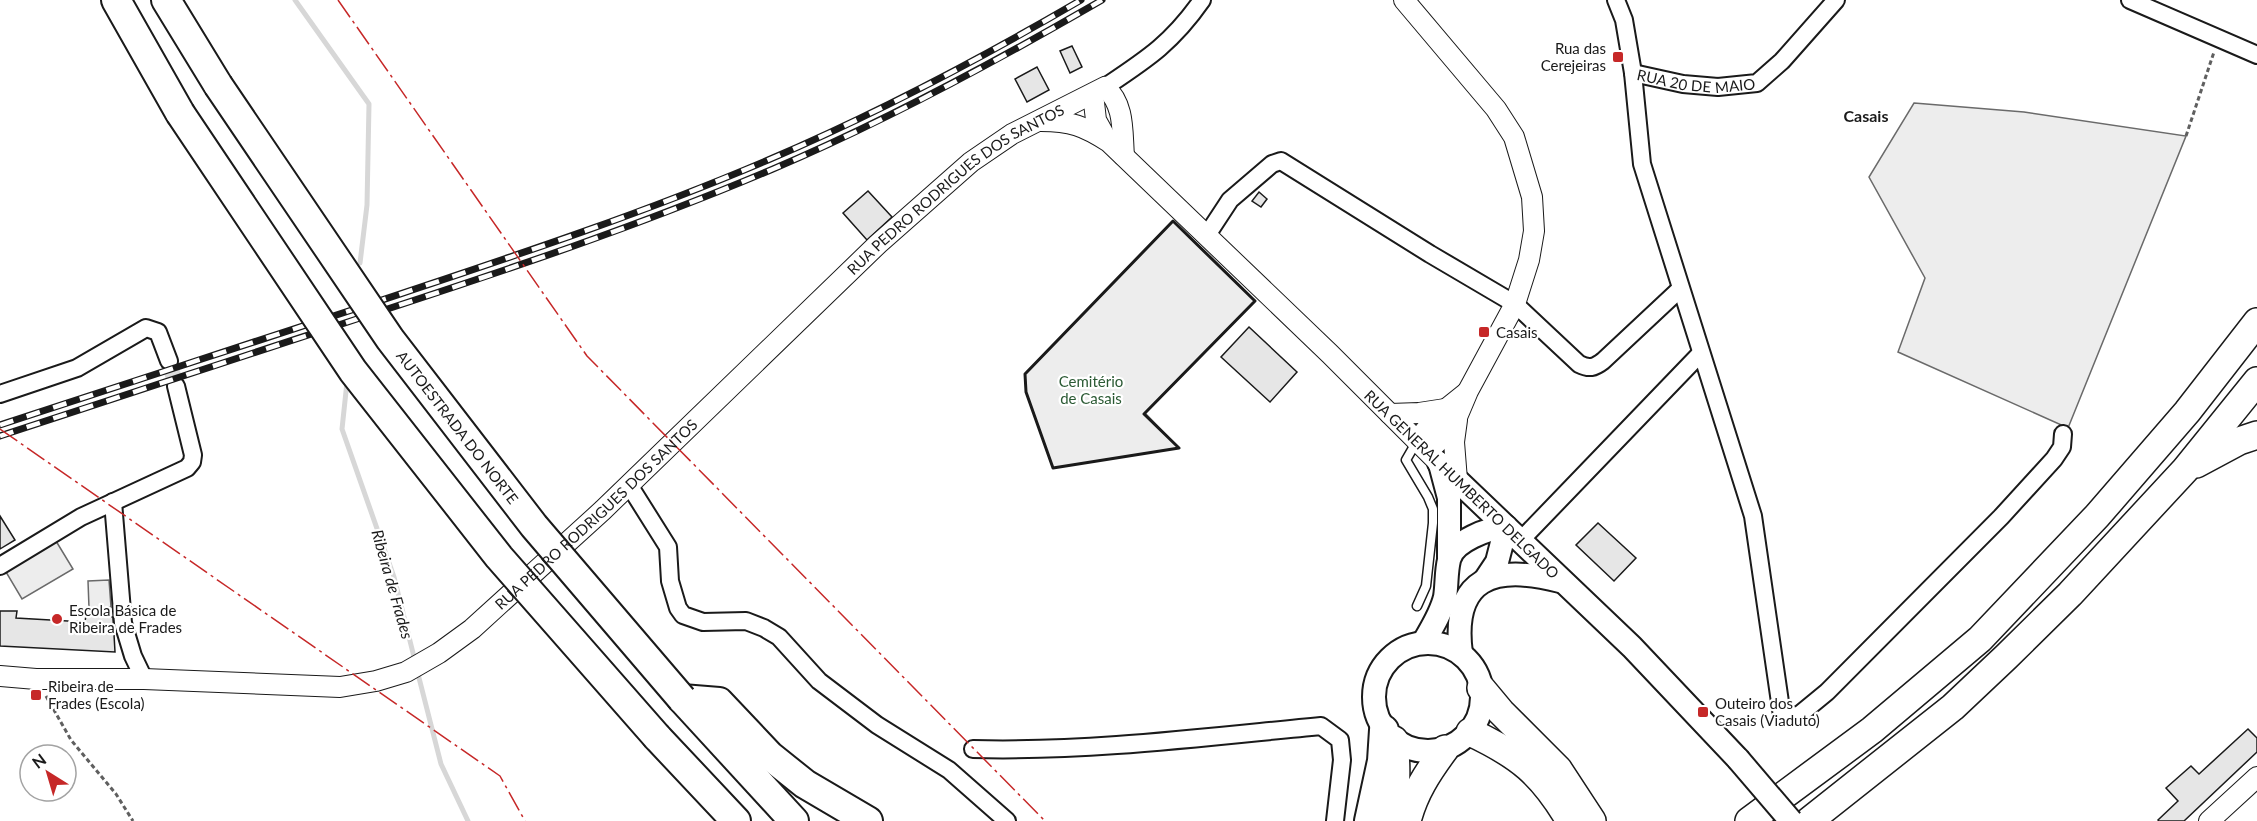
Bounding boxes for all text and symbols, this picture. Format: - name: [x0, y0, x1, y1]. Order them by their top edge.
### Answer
- place label: Rua das Cerejeiras: [1541, 39, 1606, 74]
- marker: Rua das Cerejeiras: [1611, 50, 1625, 64]
- street label: RUA 20 DE MAIO: [1635, 65, 1756, 96]
- street label: RUA PEDRO RODRIGUES DOS SANTOS: [843, 100, 1067, 278]
- district label: Casais: [1844, 106, 1888, 125]
- place label: Casais: [1496, 323, 1538, 341]
- marker: Casais: [1477, 325, 1491, 339]
- street label: AUTOESTRADA DO NORTE: [393, 347, 523, 507]
- park label: Cemitério de Casais: [1059, 372, 1123, 407]
- street label: RUA GENERAL HUMBERTO DELGADO: [1361, 386, 1563, 582]
- street label: RUA PEDRO RODRIGUES DOS SANTOS: [491, 415, 701, 613]
- water label: Ribeira de Frades: [368, 527, 418, 642]
- place label: Escola Básica de Ribeira de Frades: [69, 601, 182, 636]
- marker: Escola Básica de Ribeira de Frades: [50, 612, 64, 626]
- place label: Ribeira de Frades (Escola): [48, 677, 145, 712]
- marker: Ribeira de Frades (Escola): [29, 688, 43, 702]
- place label: Outeiro dos Casais (Viaduto): [1715, 694, 1820, 729]
- marker: Outeiro dos Casais (Viaduto): [1696, 705, 1710, 719]
- north arrow: [18, 743, 78, 803]
- text: N: [28, 749, 49, 772]

